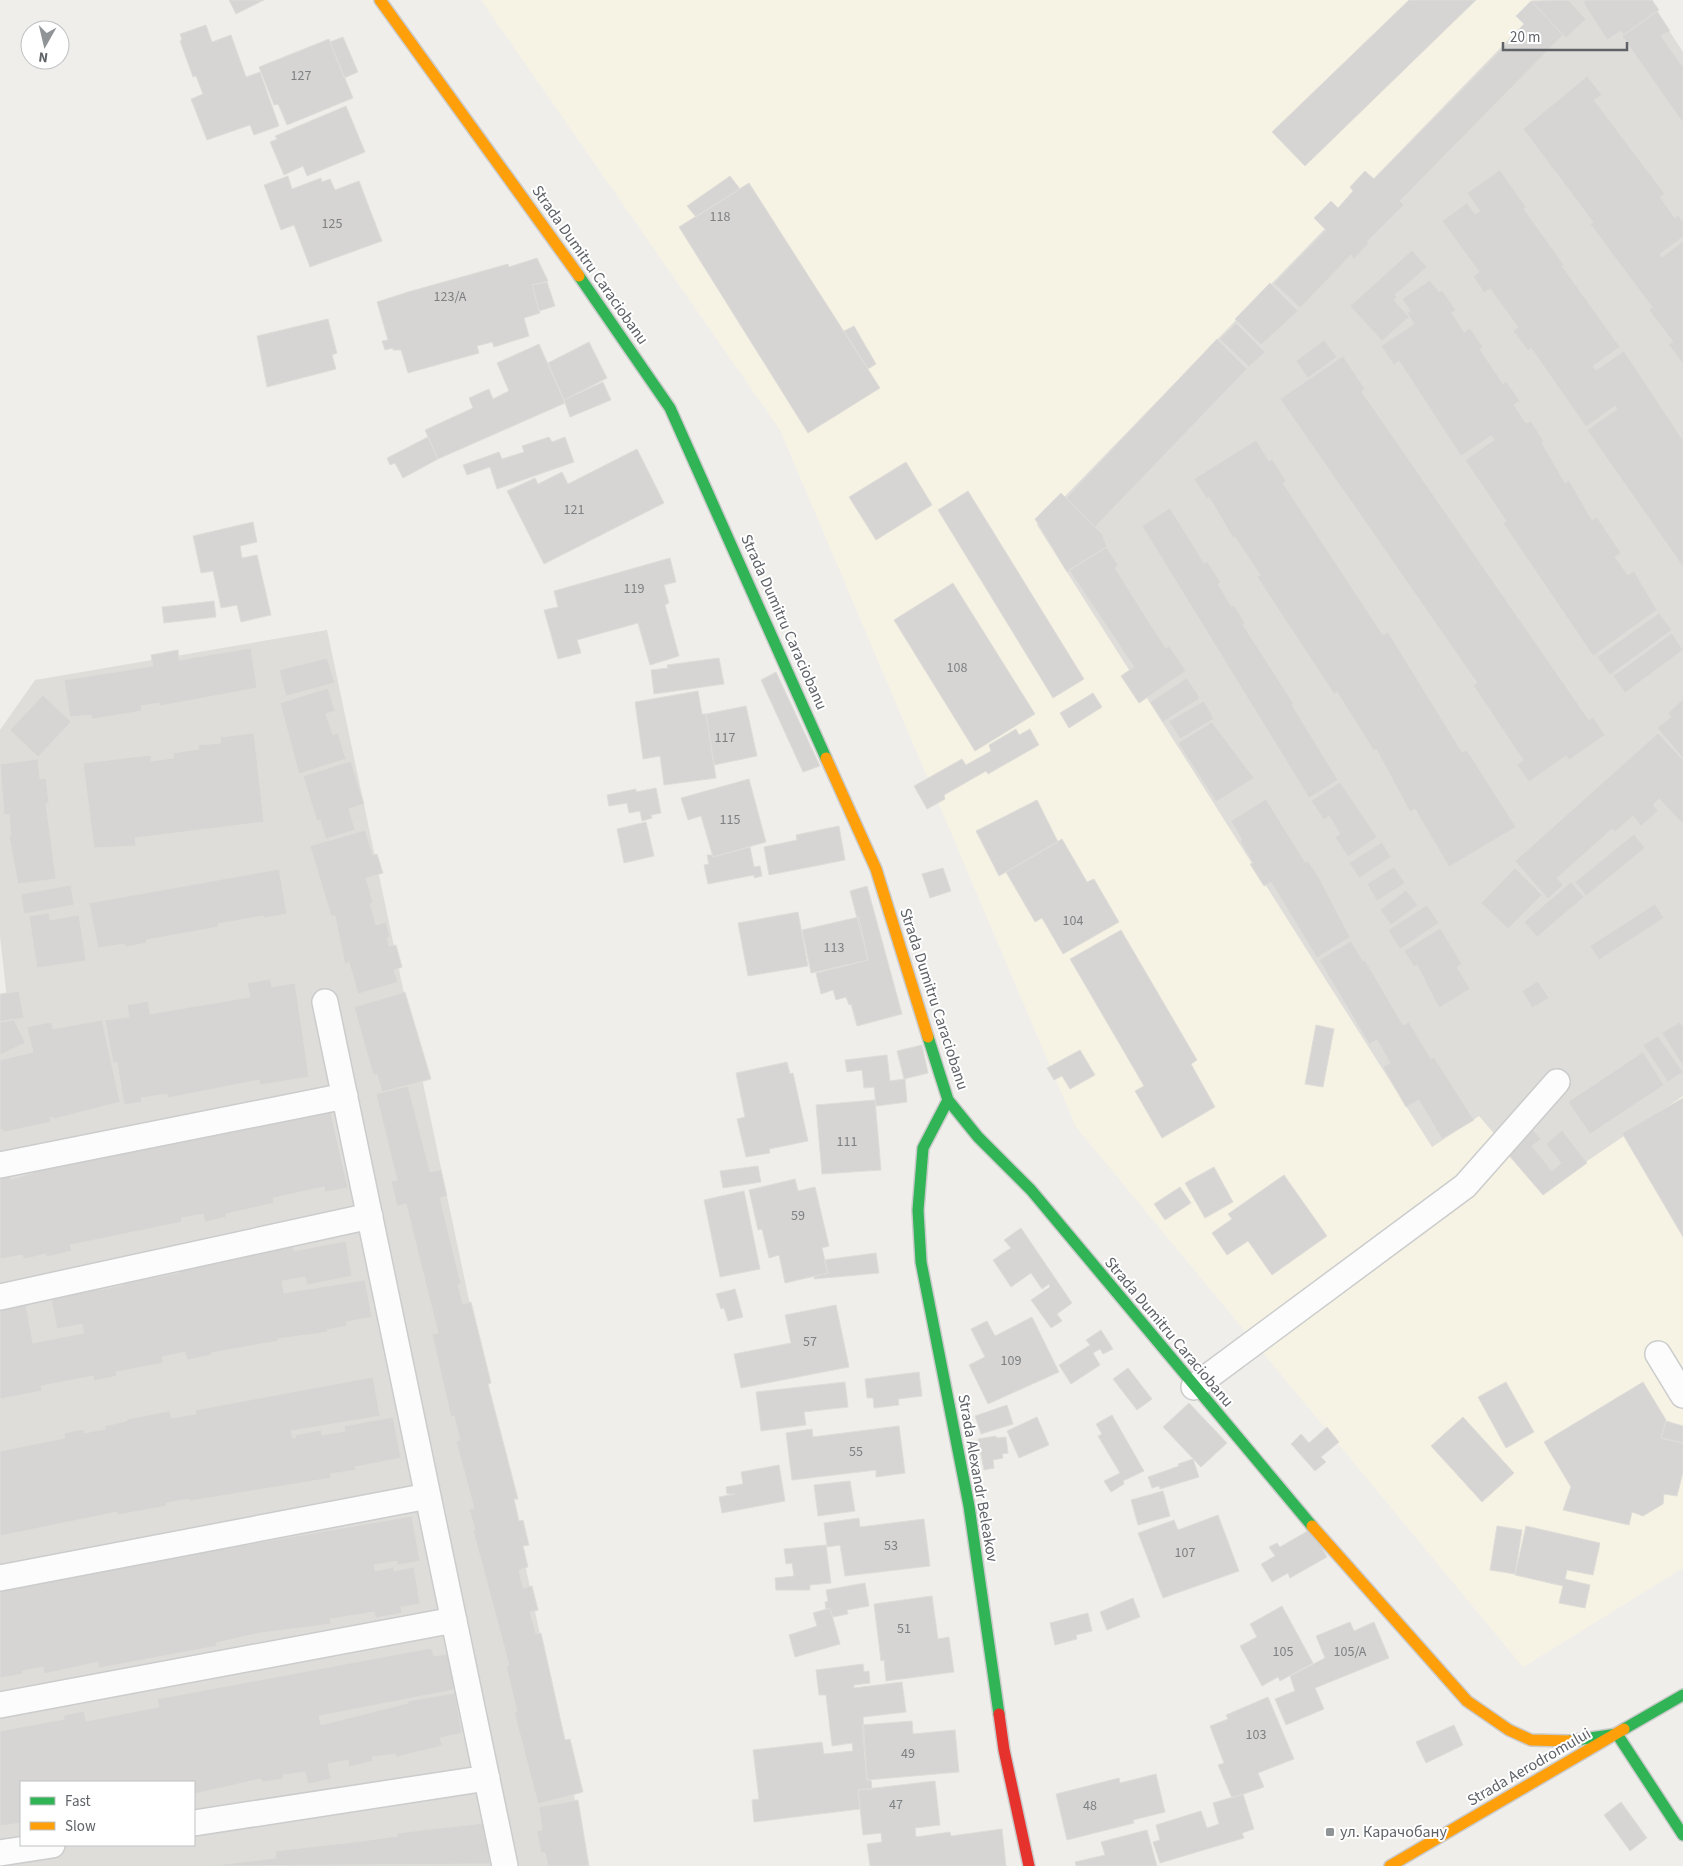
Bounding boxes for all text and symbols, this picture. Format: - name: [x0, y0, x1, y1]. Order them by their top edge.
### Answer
- north arrow: [20, 20, 70, 70]
- scale bar: [1503, 20, 1627, 52]
- text: 20 m: [1510, 27, 1540, 48]
- text: N: [37, 46, 49, 67]
- house number: 127: [291, 66, 311, 86]
- street label: Strada Dumitru Caraciobanu: [526, 181, 654, 349]
- house number: 118: [710, 207, 730, 227]
- house number: 125: [322, 214, 342, 234]
- house number: 123/A: [434, 287, 467, 307]
- house number: 121: [564, 500, 584, 520]
- street label: Strada Dumitru Caraciobanu: [735, 531, 833, 713]
- house number: 119: [624, 579, 644, 599]
- house number: 108: [947, 658, 967, 678]
- house number: 117: [715, 728, 735, 748]
- house number: 115: [720, 810, 740, 830]
- street label: Strada Dumitru Caraciobanu: [894, 905, 974, 1093]
- house number: 104: [1063, 911, 1083, 931]
- house number: 113: [824, 938, 844, 958]
- house number: 111: [837, 1132, 857, 1152]
- house number: 59: [791, 1206, 805, 1226]
- street label: Strada Dumitru Caraciobanu: [1099, 1252, 1239, 1412]
- house number: 57: [803, 1332, 817, 1352]
- house number: 109: [1001, 1351, 1021, 1371]
- street label: Strada Alexandr Beleakov: [952, 1392, 1004, 1564]
- house number: 55: [849, 1442, 863, 1462]
- house number: 53: [884, 1536, 898, 1556]
- house number: 107: [1175, 1543, 1195, 1563]
- house number: 51: [897, 1619, 911, 1639]
- house number: 105: [1273, 1642, 1293, 1662]
- house number: 105/A: [1334, 1642, 1367, 1662]
- street label: Strada Aerodromului: [1463, 1723, 1595, 1811]
- house number: 103: [1246, 1725, 1266, 1745]
- house number: 49: [901, 1744, 915, 1764]
- legend: [20, 1781, 195, 1846]
- text: Fast: [65, 1791, 91, 1812]
- house number: 47: [889, 1795, 903, 1815]
- house number: 48: [1083, 1796, 1097, 1816]
- text: Slow: [65, 1816, 96, 1837]
- place label: ул. Карачобану: [1340, 1821, 1448, 1843]
- marker: ул. Карачобану: [1324, 1826, 1336, 1838]

